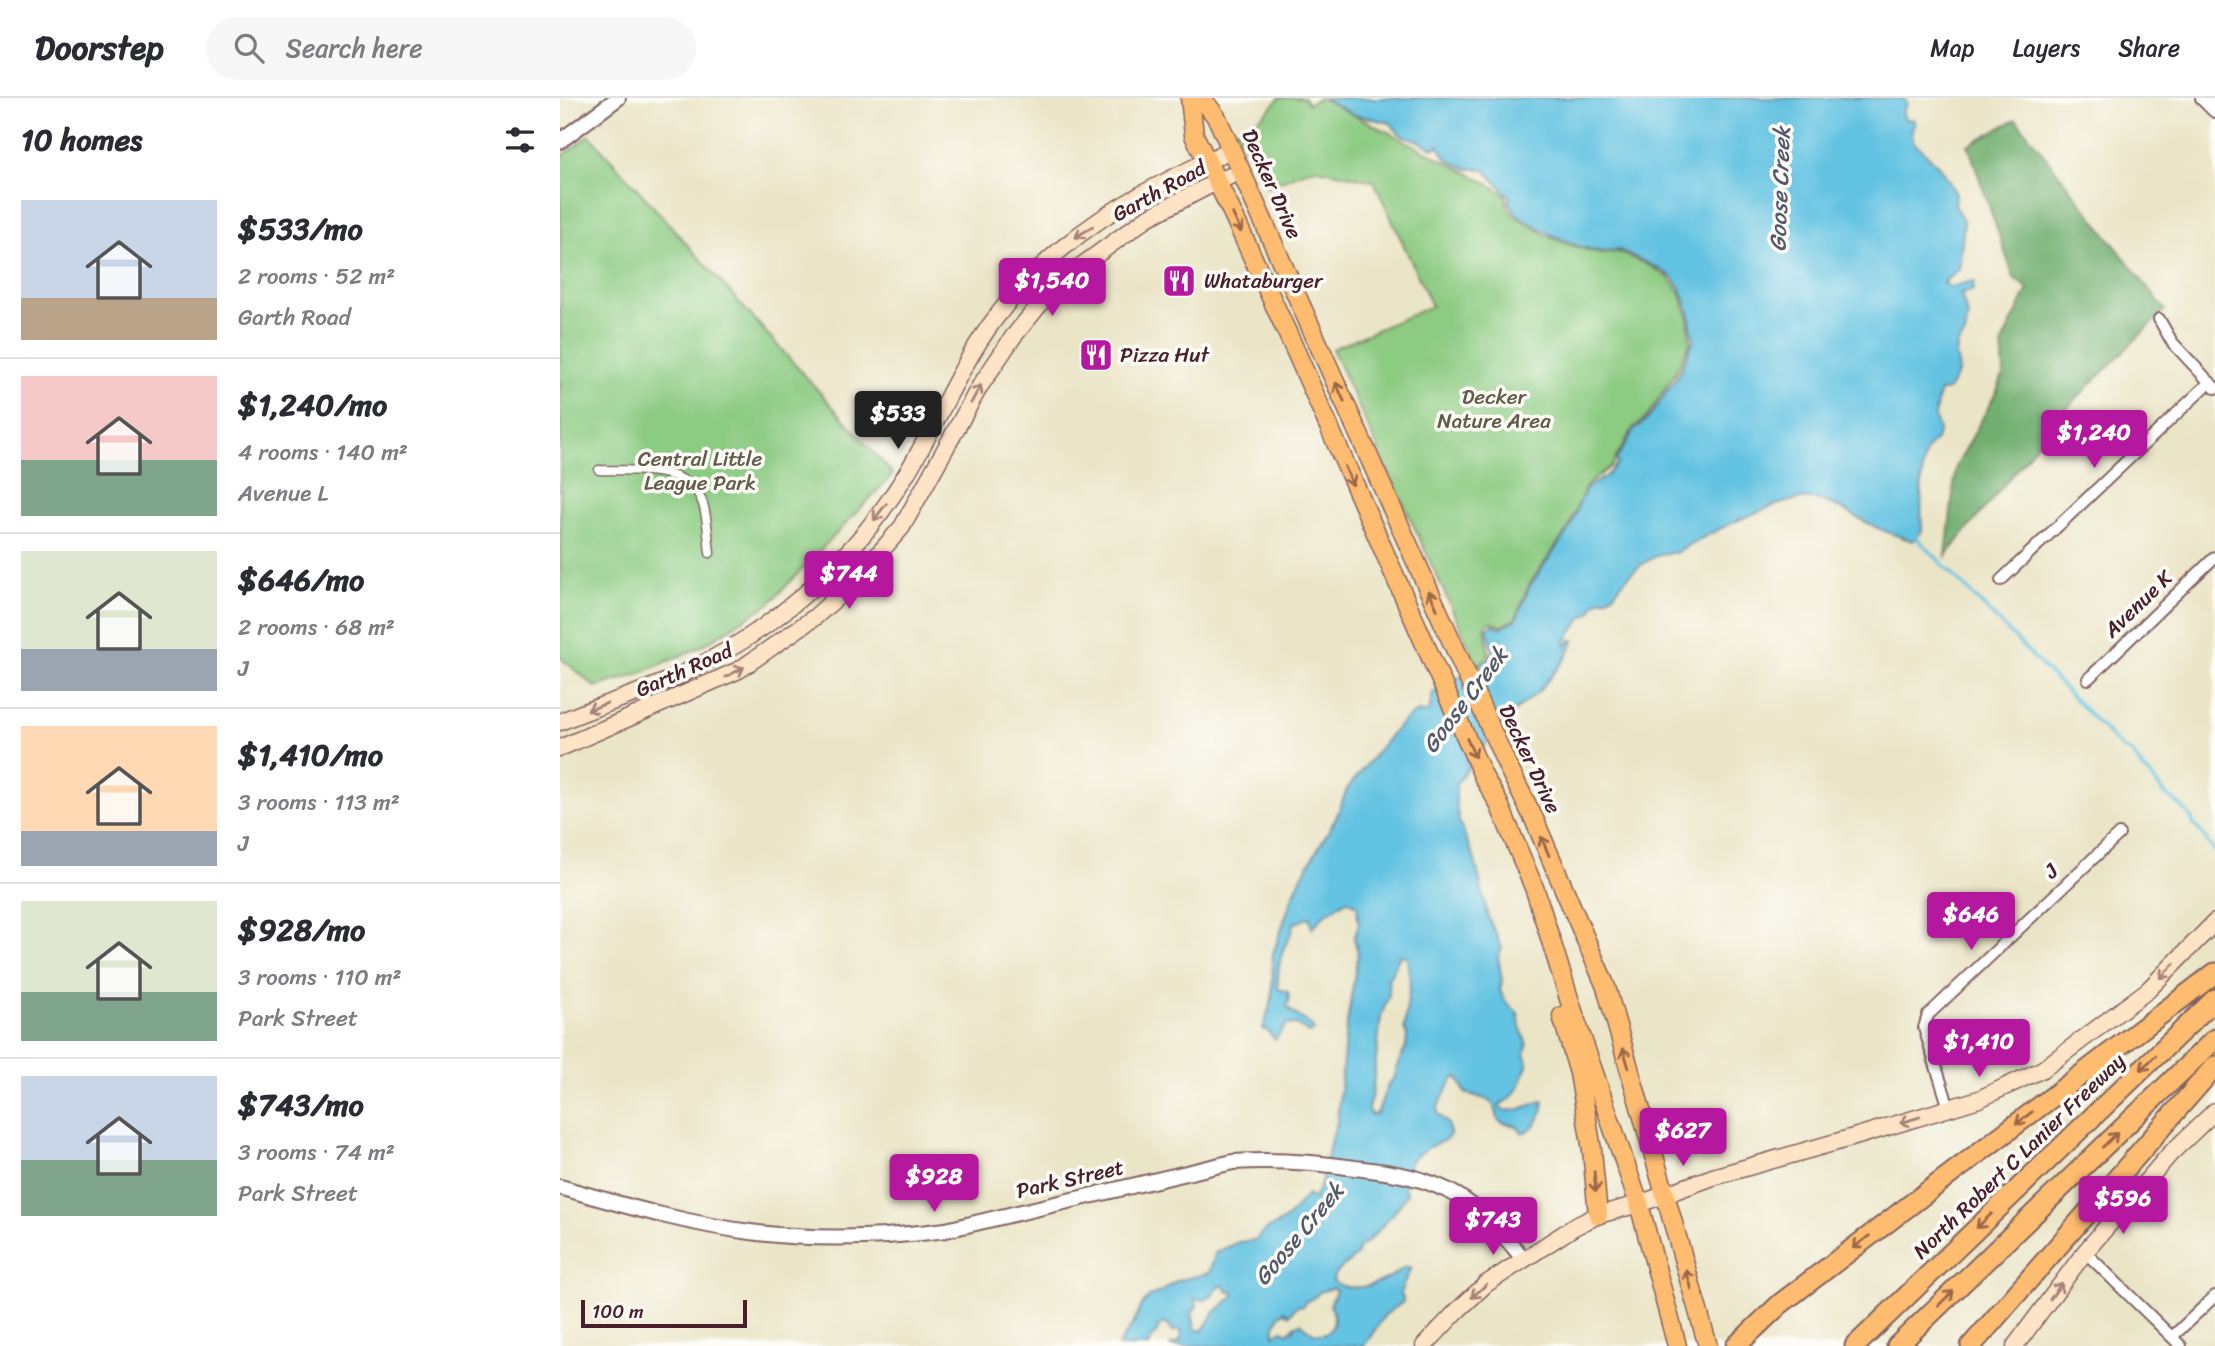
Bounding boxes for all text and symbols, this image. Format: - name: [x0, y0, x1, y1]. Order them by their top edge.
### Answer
- search box: [206, 17, 696, 80]
- text: Doorstep: [35, 19, 164, 77]
- text: Search here: [286, 25, 423, 71]
- text: Map: [1930, 27, 1975, 69]
- text: Layers: [2013, 27, 2080, 69]
- text: Share: [2118, 27, 2180, 69]
- icon: search: [230, 29, 268, 67]
- text: 10 homes: [21, 113, 142, 167]
- icon: filters: [501, 121, 539, 159]
- street label: Decker Drive: [1231, 123, 1313, 246]
- water label: Goose Creek: [1757, 124, 1803, 252]
- street label: Garth Road: [1105, 149, 1215, 233]
- text: $533/mo: [238, 202, 363, 256]
- one-way arrow: [1231, 212, 1244, 233]
- one-way arrow: [1075, 225, 1094, 239]
- icon: home: [77, 228, 161, 312]
- text: 2 rooms · 52 m²: [238, 256, 395, 297]
- pin: $1,540: [995, 258, 1109, 318]
- text: $1,540: [1015, 260, 1089, 301]
- restaurant icon: Whataburger: [1160, 262, 1198, 300]
- place label: Whataburger: [1204, 262, 1324, 300]
- text: Garth Road: [238, 297, 351, 338]
- restaurant icon: Pizza Hut: [1077, 336, 1115, 374]
- place label: Pizza Hut: [1120, 336, 1211, 374]
- text: $1,240/mo: [238, 378, 387, 432]
- park label: Decker Nature Area: [1437, 378, 1551, 440]
- one-way arrow: [1333, 382, 1346, 403]
- one-way arrow: [969, 385, 983, 405]
- pin: $533: [857, 392, 939, 451]
- text: $533: [871, 393, 925, 434]
- icon: home: [77, 404, 161, 488]
- pin: $1,240: [2037, 410, 2151, 470]
- text: $1,240: [2057, 412, 2131, 453]
- text: 4 rooms · 140 m²: [238, 432, 408, 473]
- park label: Central Little League Park: [638, 440, 763, 502]
- one-way arrow: [1343, 465, 1356, 486]
- text: Avenue L: [238, 473, 328, 514]
- one-way arrow: [873, 502, 888, 521]
- pin: $744: [808, 552, 890, 611]
- text: $646/mo: [238, 553, 364, 607]
- text: $744: [820, 553, 878, 594]
- street label: Avenue K: [2093, 560, 2183, 648]
- icon: home: [77, 579, 161, 663]
- one-way arrow: [1426, 590, 1439, 611]
- text: 2 rooms · 68 m²: [238, 607, 395, 648]
- street label: Garth Road: [629, 631, 740, 708]
- water label: Goose Creek: [1411, 636, 1520, 762]
- text: J: [238, 648, 249, 689]
- one-way arrow: [724, 664, 745, 678]
- street label: Decker Drive: [1488, 698, 1572, 820]
- one-way arrow: [587, 701, 608, 714]
- text: $1,410/mo: [238, 728, 383, 782]
- one-way arrow: [1465, 737, 1478, 758]
- icon: home: [77, 754, 161, 838]
- text: 3 rooms · 113 m²: [238, 782, 400, 823]
- text: J: [238, 823, 249, 864]
- one-way arrow: [1538, 836, 1551, 857]
- street label: J: [2034, 853, 2068, 889]
- pin: $646: [1930, 892, 2012, 952]
- text: $646: [1943, 894, 1999, 935]
- text: $928/mo: [238, 903, 365, 957]
- icon: home: [77, 929, 161, 1013]
- text: 3 rooms · 110 m²: [238, 957, 402, 998]
- one-way arrow: [2159, 962, 2176, 979]
- text: Park Street: [238, 998, 358, 1039]
- pin: $1,410: [1922, 1020, 2036, 1079]
- text: $1,410: [1944, 1021, 2014, 1062]
- street label: North Robert C Lanier Freeway: [1903, 1043, 2135, 1269]
- one-way arrow: [1619, 1047, 1632, 1069]
- one-way arrow: [2140, 1055, 2157, 1072]
- text: $743/mo: [238, 1078, 364, 1132]
- icon: home: [77, 1104, 161, 1188]
- pin: $627: [1642, 1108, 1724, 1168]
- text: $627: [1656, 1110, 1710, 1151]
- one-way arrow: [2015, 1110, 2034, 1125]
- one-way arrow: [1900, 1115, 1922, 1127]
- text: 3 rooms · 74 m²: [238, 1132, 395, 1173]
- one-way arrow: [2101, 1132, 2118, 1149]
- street label: Park Street: [1012, 1148, 1128, 1210]
- pin: $928: [893, 1154, 975, 1214]
- text: $928: [906, 1156, 962, 1197]
- one-way arrow: [1589, 1171, 1602, 1193]
- water label: Goose Creek: [1243, 1172, 1356, 1295]
- text: Park Street: [238, 1173, 358, 1214]
- pin: $596: [2082, 1176, 2164, 1236]
- text: $596: [2095, 1178, 2151, 1219]
- pin: $743: [1452, 1198, 1534, 1257]
- text: $743: [1465, 1199, 1521, 1240]
- one-way arrow: [1976, 1213, 1993, 1230]
- one-way arrow: [1852, 1234, 1870, 1249]
- one-way arrow: [1682, 1269, 1695, 1291]
- one-way arrow: [2048, 1282, 2063, 1301]
- one-way arrow: [1470, 1283, 1488, 1299]
- one-way arrow: [1937, 1290, 1954, 1307]
- text: 100 m: [592, 1295, 644, 1328]
- scale bar: [581, 1297, 747, 1329]

